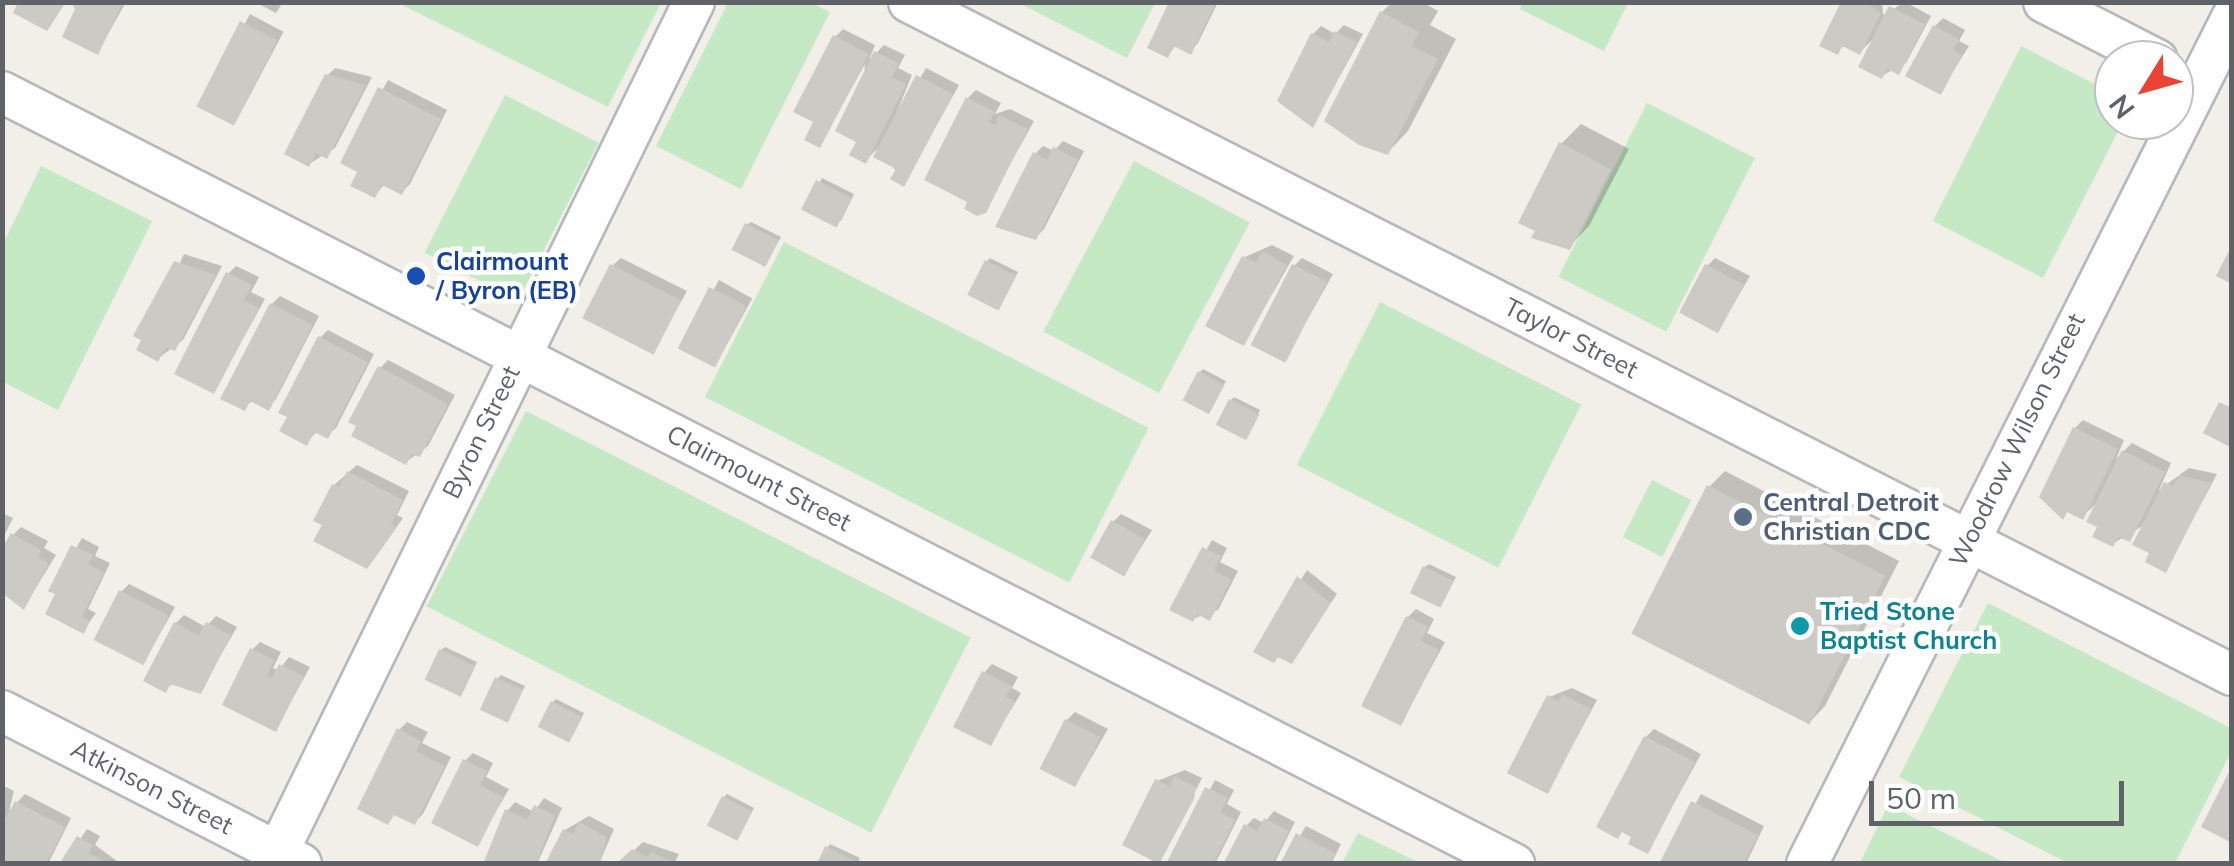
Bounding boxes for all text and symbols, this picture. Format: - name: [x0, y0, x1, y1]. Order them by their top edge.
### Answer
- north arrow: [2094, 40, 2194, 140]
- text: N: [2101, 88, 2142, 126]
- place label: Clairmount / Byron (EB): [436, 247, 578, 306]
- marker: Clairmount / Byron (EB): [405, 265, 427, 287]
- street label: Taylor Street: [1499, 291, 1643, 385]
- street label: Woodrow Wilson Street: [1943, 309, 2091, 571]
- street label: Byron Street: [436, 361, 526, 503]
- street label: Clairmount Street: [662, 419, 856, 537]
- place label: Central Detroit Christian CDC: [1763, 488, 1939, 547]
- marker: Central Detroit Christian CDC: [1732, 506, 1754, 528]
- place label: Tried Stone Baptist Church: [1820, 597, 1997, 656]
- marker: Tried Stone Baptist Church: [1789, 615, 1811, 637]
- street label: Atkinson Street: [66, 733, 238, 841]
- scale bar: [1874, 761, 2129, 823]
- text: 50 m: [1886, 779, 1956, 817]

